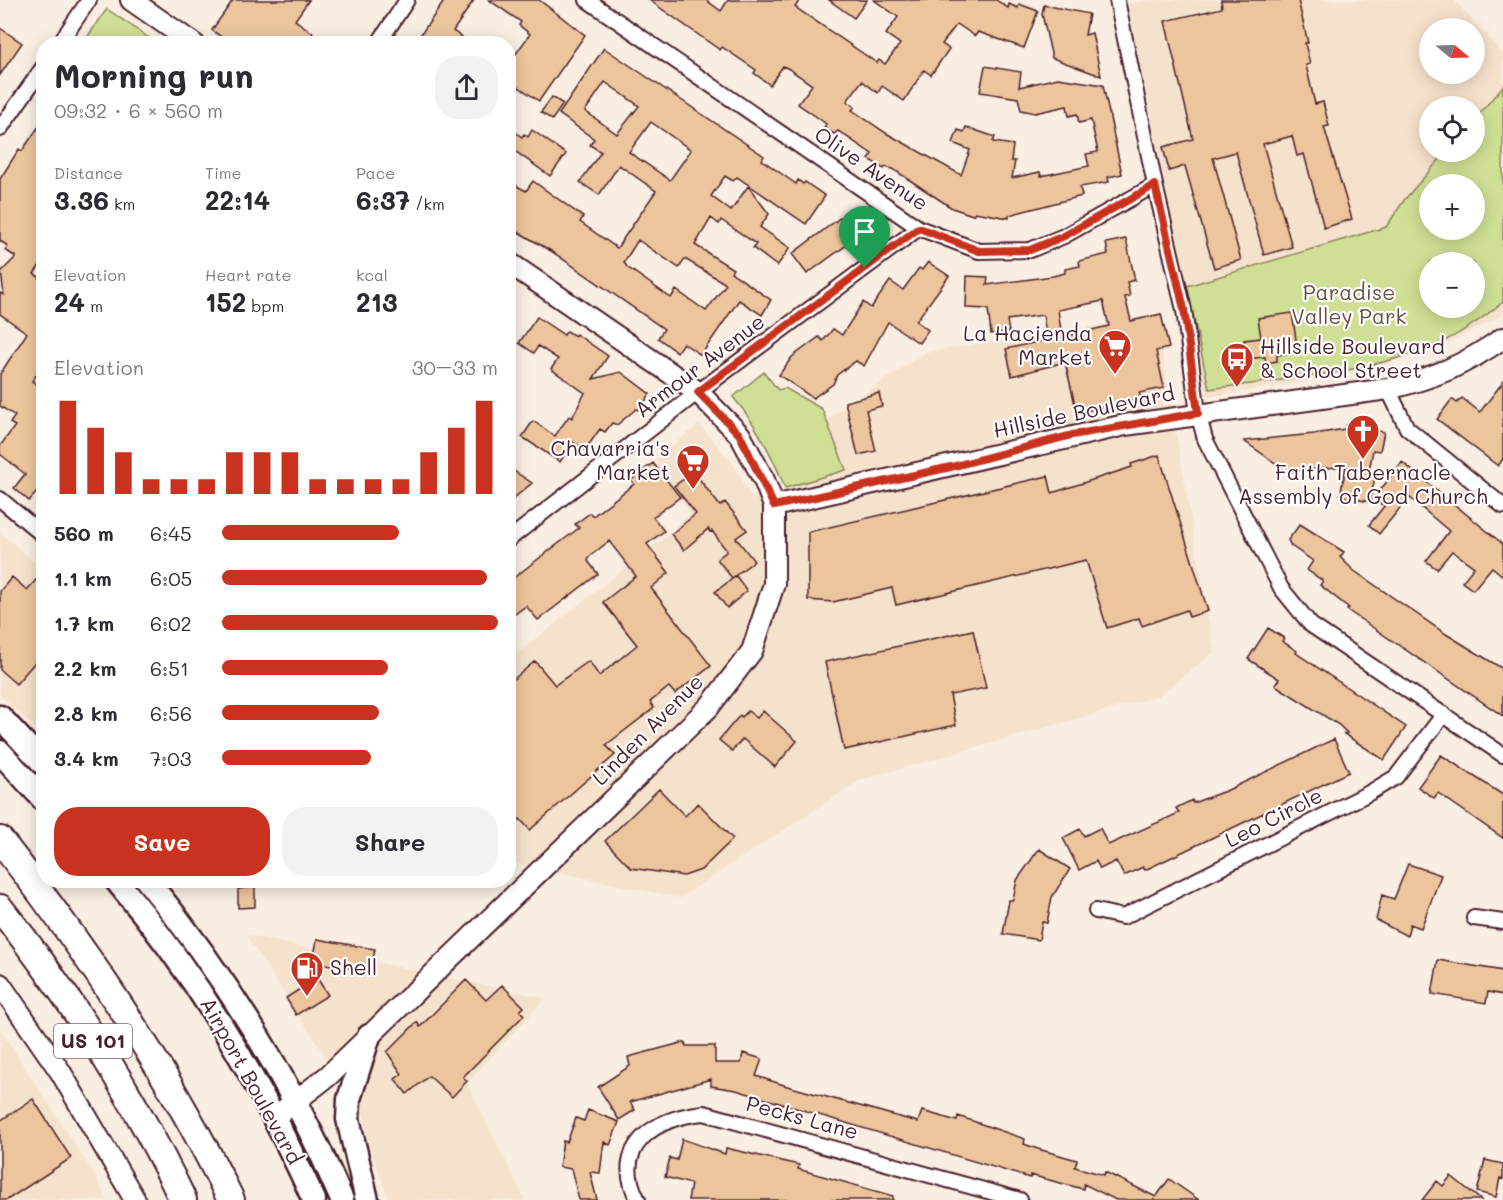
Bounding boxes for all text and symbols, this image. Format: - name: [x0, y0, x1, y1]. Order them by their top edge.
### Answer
- north arrow: [1419, 18, 1485, 84]
- map controls: [1419, 18, 1485, 318]
- text: Morning run: [54, 53, 254, 96]
- button: share: [435, 56, 498, 119]
- button: locate: [1419, 96, 1485, 162]
- text: 09:32 · 6 × 560 m: [54, 97, 223, 123]
- street label: Olive Avenue: [810, 120, 934, 216]
- text: Distance: [54, 162, 123, 183]
- text: Time: [205, 162, 241, 183]
- text: Pace: [356, 162, 395, 183]
- button: +: [1419, 174, 1485, 240]
- text: 3.36: [54, 183, 109, 217]
- text: 22:14: [205, 183, 270, 217]
- text: 6:37: [356, 183, 410, 217]
- text: km: [109, 193, 135, 214]
- text: /km: [410, 193, 445, 214]
- pin: [839, 206, 890, 268]
- icon: arrive: [848, 215, 881, 248]
- button: −: [1419, 252, 1485, 318]
- text: Elevation: [54, 264, 126, 285]
- text: Heart rate: [205, 264, 291, 285]
- text: kcal: [356, 264, 388, 285]
- park label: Paradise Valley Park: [1291, 278, 1407, 329]
- text: 24: [54, 285, 85, 319]
- text: 152: [205, 285, 246, 319]
- text: 213: [356, 285, 398, 319]
- text: m: [85, 295, 103, 316]
- text: bpm: [246, 295, 284, 316]
- street label: Armour Avenue: [629, 307, 769, 422]
- place label: La Hacienda Market: [963, 319, 1092, 370]
- supermarket icon: La Hacienda Market: [1097, 328, 1133, 375]
- place label: Hillside Boulevard & School Street: [1260, 332, 1445, 383]
- bus stop icon: Hillside Boulevard & School Street: [1219, 341, 1255, 388]
- text: Elevation: [54, 354, 144, 380]
- text: 30–33 m: [412, 354, 498, 380]
- street label: Hillside Boulevard: [990, 378, 1177, 443]
- church icon: Faith Tabernacle Assembly of God Church: [1345, 413, 1381, 460]
- place label: Chavarria's Market: [550, 434, 670, 485]
- supermarket icon: Chavarria's Market: [675, 443, 711, 490]
- place label: Faith Tabernacle Assembly of God Church: [1238, 458, 1488, 509]
- text: 560 m: [54, 520, 114, 546]
- text: 6:45: [150, 520, 192, 546]
- text: 1.1 km: [54, 565, 112, 591]
- text: 6:05: [150, 565, 192, 591]
- text: 1.7 km: [54, 610, 114, 636]
- text: 6:02: [150, 610, 192, 636]
- text: 2.2 km: [54, 655, 116, 681]
- text: 6:51: [150, 655, 189, 681]
- street label: Linden Avenue: [586, 668, 708, 790]
- text: 2.8 km: [54, 700, 118, 726]
- text: 6:56: [150, 700, 192, 726]
- text: 3.4 km: [54, 745, 119, 771]
- text: 7:03: [150, 745, 191, 771]
- street label: Leo Circle: [1220, 781, 1327, 853]
- button: Save: [54, 807, 270, 876]
- button: Share: [282, 807, 498, 876]
- fuel station icon: Shell: [289, 950, 325, 997]
- place label: Shell: [330, 953, 377, 980]
- street label: Airport Boulevard: [195, 992, 309, 1168]
- road number: US 101: [54, 1024, 132, 1058]
- street label: Pecks Lane: [743, 1089, 861, 1144]

